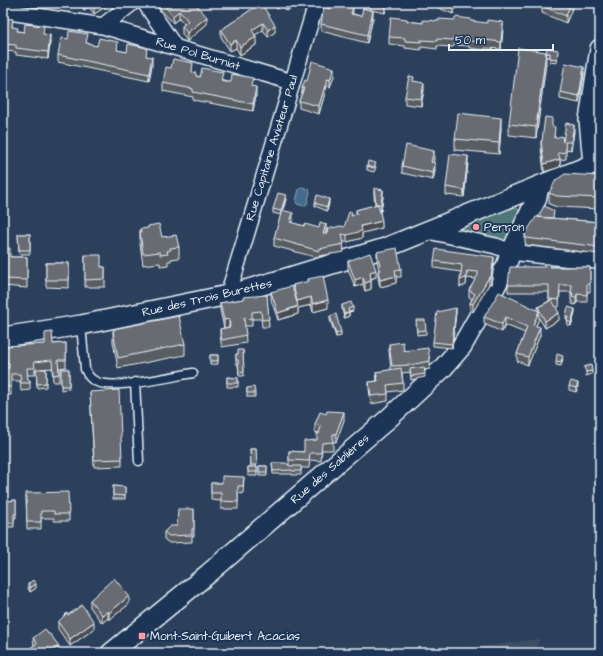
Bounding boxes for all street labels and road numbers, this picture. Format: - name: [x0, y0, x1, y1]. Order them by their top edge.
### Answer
- street label: Rue Pol Burniat: [154, 33, 242, 75]
- street label: Rue Capitaine Aviateur Paul: [242, 73, 302, 223]
- street label: Rue des Trois Burettes: [140, 275, 274, 321]
- street label: Rue des Sablières: [287, 430, 373, 508]

